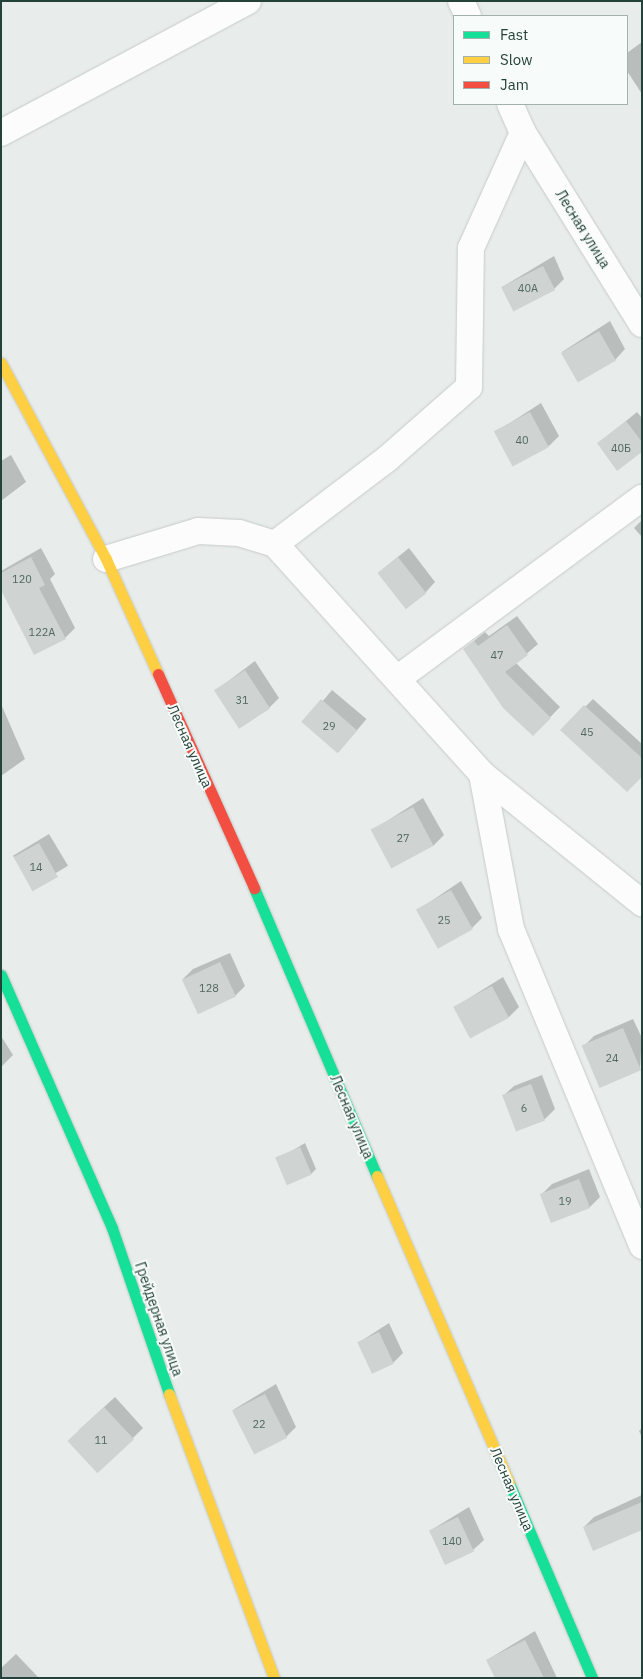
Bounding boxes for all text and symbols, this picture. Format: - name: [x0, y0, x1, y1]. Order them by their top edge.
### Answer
- legend: [453, 15, 628, 105]
- text: Fast: [500, 25, 528, 44]
- text: Slow: [500, 50, 533, 69]
- text: Jam: [500, 75, 529, 94]
- street label: Лесная улица: [552, 187, 614, 271]
- house number: 40А: [518, 281, 538, 295]
- house number: 40: [515, 433, 529, 447]
- house number: 40Б: [611, 441, 631, 455]
- house number: 120: [12, 572, 32, 586]
- house number: 122А: [29, 625, 55, 639]
- house number: 47: [490, 648, 504, 662]
- house number: 31: [235, 693, 249, 707]
- street label: Лесная улица: [164, 702, 216, 790]
- house number: 29: [322, 719, 336, 733]
- house number: 45: [580, 725, 594, 739]
- house number: 27: [396, 831, 410, 845]
- house number: 14: [29, 860, 43, 874]
- house number: 25: [437, 913, 451, 927]
- house number: 128: [199, 981, 219, 995]
- house number: 24: [605, 1051, 619, 1065]
- street label: Лесная улица: [327, 1072, 377, 1162]
- house number: 6: [521, 1101, 527, 1115]
- house number: 19: [558, 1194, 572, 1208]
- street label: Грейдерная улица: [132, 1260, 186, 1378]
- house number: 22: [252, 1417, 266, 1431]
- house number: 11: [94, 1433, 108, 1447]
- street label: Лесная улица: [487, 1444, 537, 1534]
- house number: 140: [442, 1534, 462, 1548]

